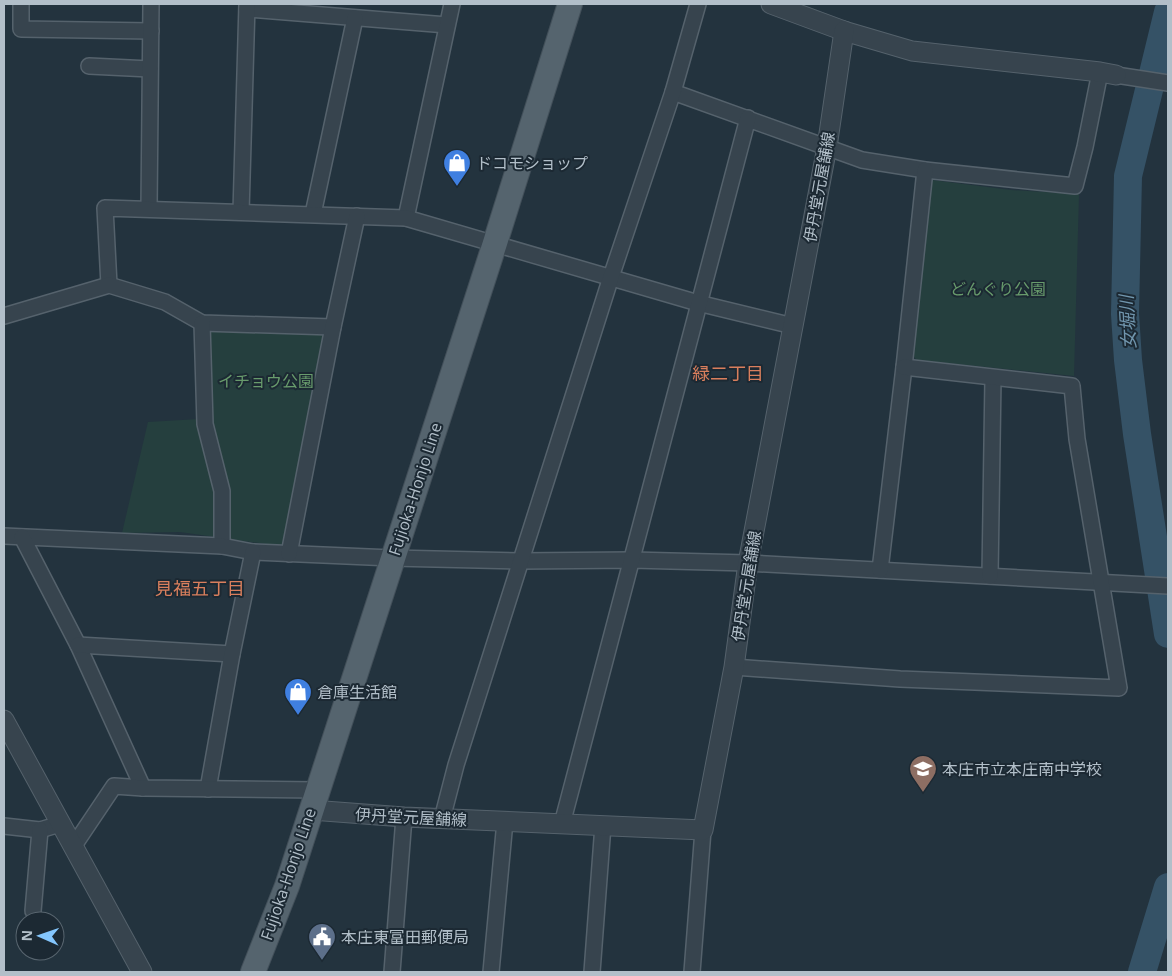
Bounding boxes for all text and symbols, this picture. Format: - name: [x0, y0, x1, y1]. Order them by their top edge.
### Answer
- street label: 伊丹堂元屋舗線: [798, 130, 840, 244]
- shop icon: ドコモショップ: [442, 148, 472, 187]
- place label: ドコモショップ: [476, 152, 588, 174]
- park label: どんぐり公園: [950, 278, 1046, 300]
- water label: 女堀川: [1114, 292, 1140, 350]
- district label: 緑二丁目: [692, 361, 764, 385]
- park label: イチョウ公園: [218, 370, 314, 392]
- street label: Fujioka-Honjo Line: [383, 420, 447, 558]
- street label: 伊丹堂元屋舗線: [726, 529, 766, 643]
- district label: 見福五丁目: [155, 576, 245, 600]
- shop icon: 倉庫生活館: [283, 677, 313, 716]
- place label: 倉庫生活館: [317, 681, 397, 703]
- school or university icon: 本庄市立本庄南中学校: [908, 754, 938, 793]
- place label: 本庄市立本庄南中学校: [942, 758, 1102, 780]
- street label: 伊丹堂元屋舗線: [354, 803, 468, 831]
- street label: Fujioka-Honjo Line: [255, 805, 321, 943]
- north arrow: [15, 911, 65, 961]
- public building icon: 本庄東富田郵便局: [307, 922, 337, 961]
- place label: 本庄東富田郵便局: [341, 926, 469, 948]
- text: N: [17, 930, 36, 942]

